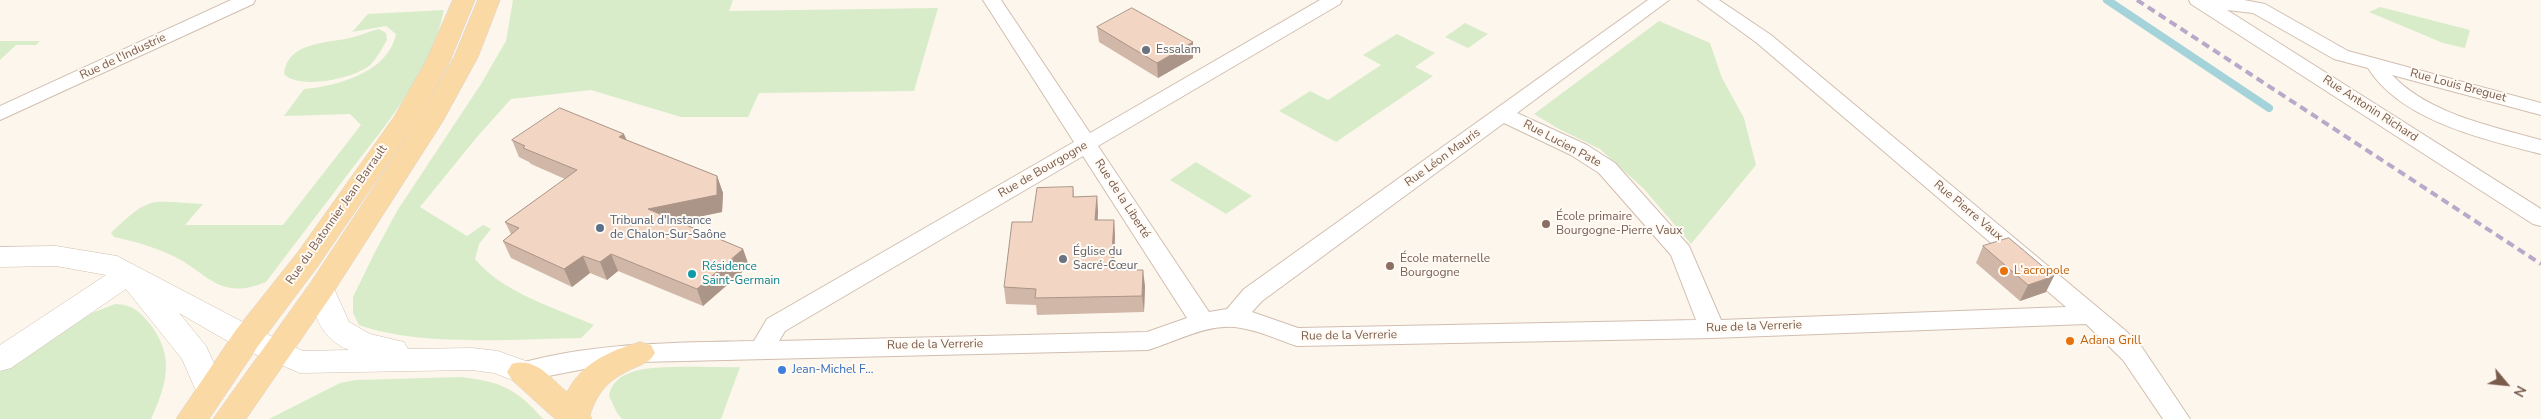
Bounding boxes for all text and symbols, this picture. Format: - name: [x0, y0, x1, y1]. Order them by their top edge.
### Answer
- street label: Rue de l'Industrie: [78, 31, 168, 83]
- place label: Essalam: [1156, 43, 1201, 57]
- marker: Essalam: [1140, 44, 1152, 56]
- street label: Rue Louis Breguet: [2408, 66, 2508, 106]
- street label: Rue Antonin Richard: [2320, 73, 2420, 145]
- street label: Rue Lucien Pate: [1521, 117, 1603, 171]
- street label: Rue Léon Mauris: [1402, 126, 1484, 190]
- street label: Rue de Bourgogne: [996, 139, 1090, 201]
- street label: Rue du Batonnier Jean Barrault: [283, 143, 391, 287]
- street label: Rue de la Liberté: [1091, 157, 1153, 241]
- street label: Rue Pierre Vaux: [1930, 178, 2006, 244]
- place label: École primaire Bourgogne-Pierre Vaux: [1556, 210, 1683, 238]
- place label: Tribunal d'Instance de Chalon-Sur-Saône: [610, 214, 726, 242]
- marker: École primaire Bourgogne-Pierre Vaux: [1540, 218, 1552, 230]
- marker: Tribunal d'Instance de Chalon-Sur-Saône: [594, 222, 606, 234]
- place label: Église du Sacré-Cœur: [1073, 245, 1138, 273]
- place label: École maternelle Bourgogne: [1400, 252, 1490, 280]
- marker: Église du Sacré-Cœur: [1057, 253, 1069, 265]
- place label: Résidence Saint-Germain: [702, 260, 780, 288]
- marker: École maternelle Bourgogne: [1384, 260, 1396, 272]
- place label: L'acropole: [2014, 264, 2070, 278]
- marker: L'acropole: [1998, 265, 2010, 277]
- marker: Résidence Saint-Germain: [686, 268, 698, 280]
- street label: Rue de la Verrerie: [1706, 318, 1802, 336]
- street label: Rue de la Verrerie: [1301, 328, 1397, 344]
- place label: Adana Grill: [2080, 334, 2141, 348]
- marker: Adana Grill: [2064, 335, 2076, 347]
- street label: Rue de la Verrerie: [887, 337, 983, 353]
- north arrow: [2481, 359, 2531, 409]
- place label: Jean-Michel F...: [792, 363, 873, 377]
- marker: Jean-Michel F...: [776, 364, 788, 376]
- text: N: [2509, 382, 2531, 400]

